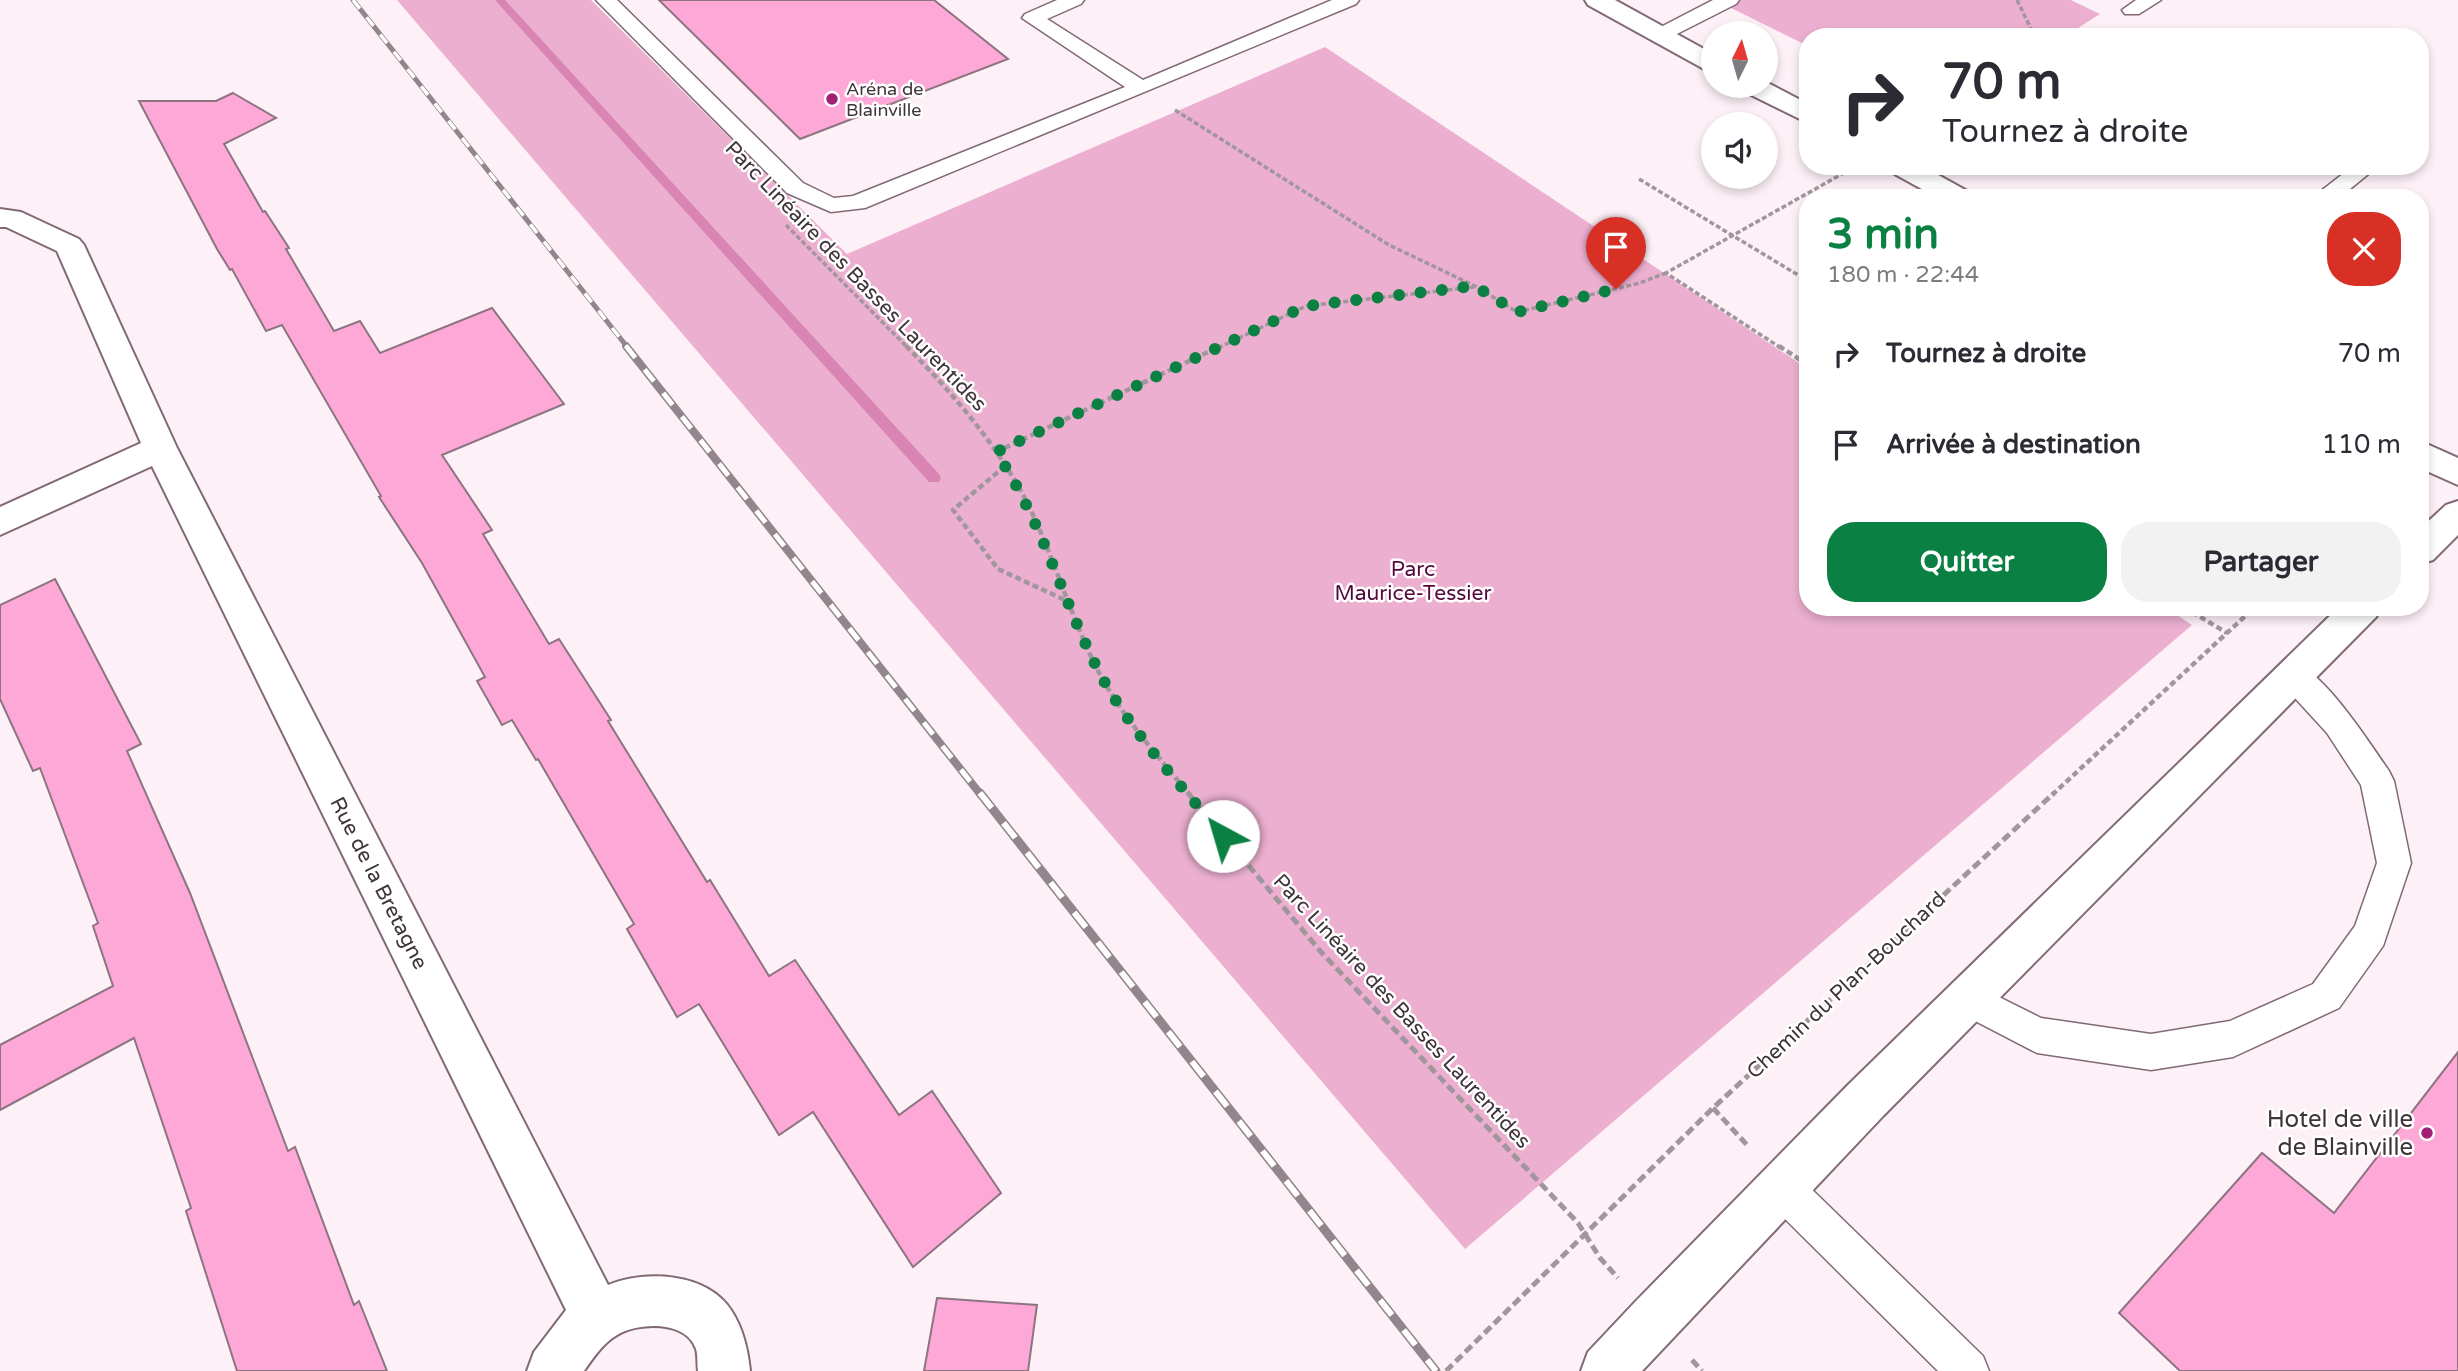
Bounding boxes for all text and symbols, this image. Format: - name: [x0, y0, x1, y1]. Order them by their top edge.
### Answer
- north arrow: [1701, 21, 1778, 98]
- map controls: [1701, 21, 1778, 189]
- text: 70 m: [1942, 53, 2061, 112]
- icon: right: [1827, 56, 1918, 147]
- place label: Aréna de Blainville: [846, 78, 923, 121]
- marker: Aréna de Blainville: [824, 91, 840, 107]
- button: sound: [1701, 112, 1778, 189]
- text: Tournez à droite: [1942, 113, 2188, 151]
- street label: Parc Linéaire des Basses Laurentides: [720, 136, 992, 417]
- text: 3 min: [1827, 209, 1939, 260]
- button: close: [2327, 212, 2401, 286]
- pin: [1586, 217, 1646, 289]
- icon: arrive: [1597, 228, 1635, 266]
- text: 180 m · 22:44: [1827, 261, 1979, 289]
- icon: right: [1827, 335, 1865, 373]
- text: Tournez à droite: [1886, 338, 2086, 369]
- text: 70 m: [2338, 338, 2401, 369]
- icon: arrive: [1827, 426, 1865, 464]
- text: Arrivée à destination: [1886, 429, 2141, 460]
- text: 110 m: [2321, 429, 2401, 460]
- button: Quitter: [1827, 522, 2107, 602]
- button: Partager: [2121, 522, 2401, 602]
- park label: Parc Maurice-Tessier: [1335, 557, 1491, 606]
- street label: Rue de la Bretagne: [324, 793, 433, 974]
- position arrow: [1186, 799, 1260, 873]
- street label: Parc Linéaire des Basses Laurentides: [1268, 869, 1535, 1154]
- street label: Chemin du Plan-Bouchard: [1742, 887, 1951, 1084]
- place label: Hotel de ville de Blainville: [2267, 1105, 2413, 1162]
- marker: Hotel de ville de Blainville: [2419, 1125, 2435, 1141]

